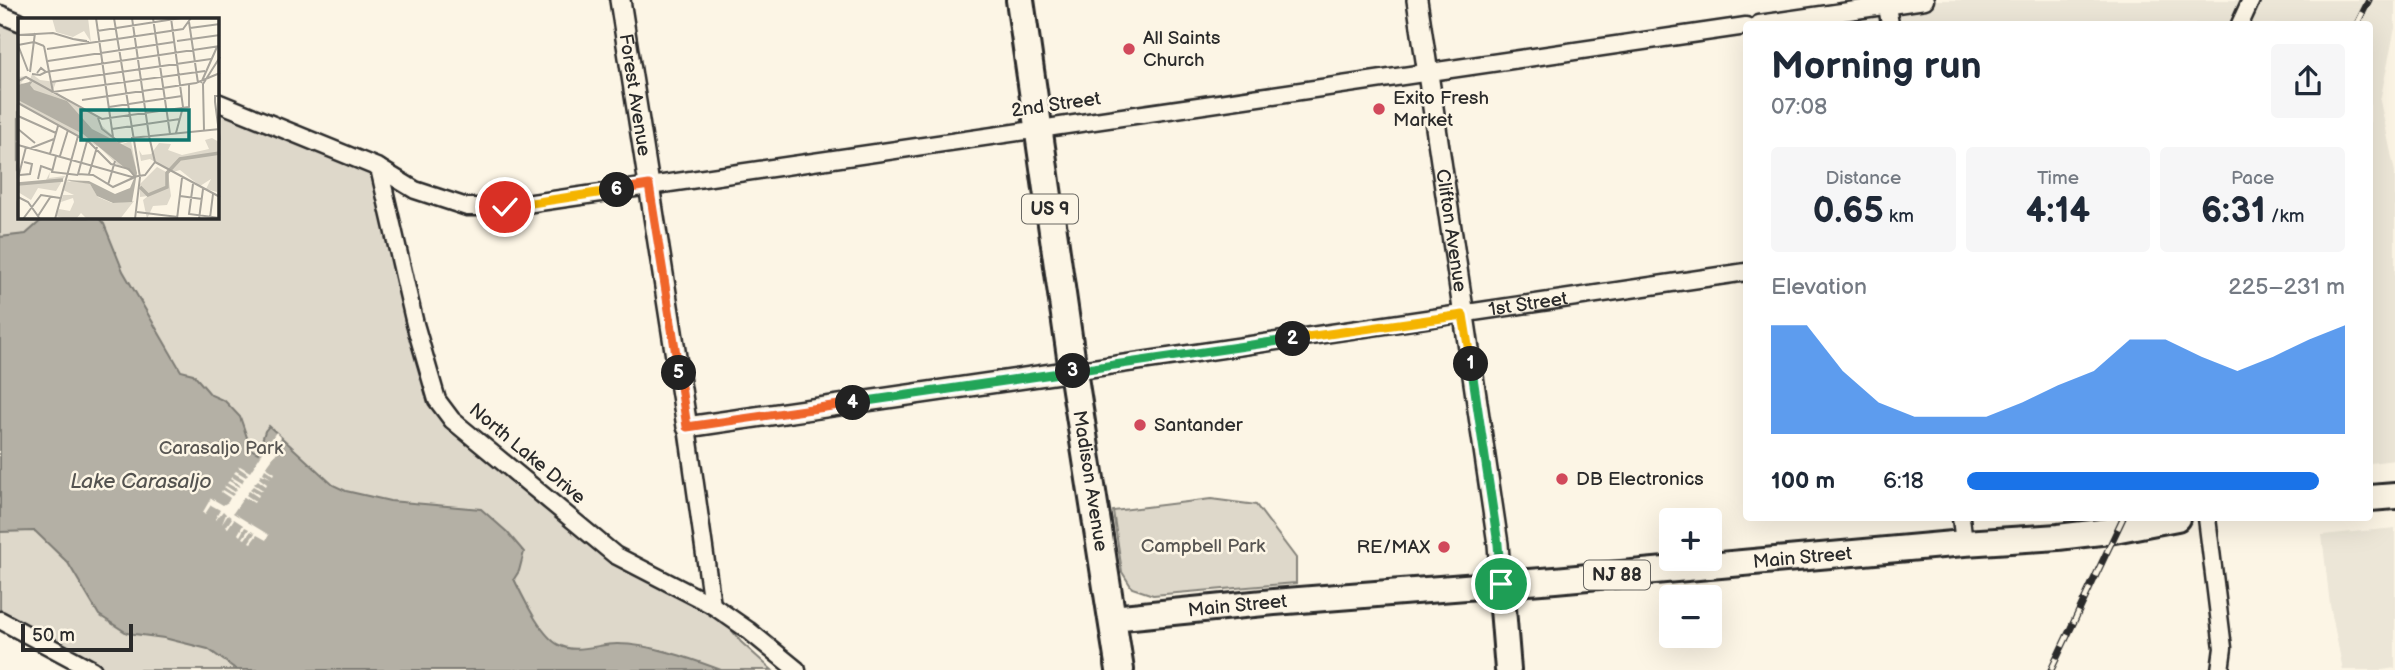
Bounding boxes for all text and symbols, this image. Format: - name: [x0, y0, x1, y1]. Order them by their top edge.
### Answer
- inset map: [18, 18, 219, 219]
- place label: All Saints Church: [1143, 27, 1220, 72]
- street label: Forest Avenue: [614, 32, 656, 158]
- marker: All Saints Church: [1121, 41, 1137, 57]
- text: Morning run: [1771, 44, 1982, 89]
- button: share: [2271, 44, 2345, 118]
- street label: 2nd Street: [1010, 87, 1102, 123]
- place label: Exito Fresh Market: [1393, 87, 1489, 132]
- text: 07:08: [1771, 93, 1827, 121]
- marker: Exito Fresh Market: [1371, 101, 1387, 117]
- text: Distance: [1825, 167, 1901, 190]
- text: Time: [2037, 167, 2079, 190]
- text: Pace: [2231, 167, 2274, 190]
- street label: Clifton Avenue: [1431, 168, 1472, 293]
- pin: 6: [600, 172, 634, 208]
- pin: [475, 177, 535, 237]
- text: 6: [611, 178, 622, 201]
- icon: check: [486, 188, 524, 226]
- text: 0.65: [1813, 190, 1884, 233]
- text: 4:14: [2026, 190, 2090, 233]
- text: 6:31: [2201, 190, 2266, 233]
- road number: US 9: [1022, 194, 1078, 224]
- text: km: [1884, 205, 1914, 228]
- text: /km: [2266, 205, 2304, 228]
- text: Elevation: [1771, 273, 1867, 301]
- text: 225–231 m: [2228, 273, 2345, 301]
- street label: 1st Street: [1487, 287, 1569, 321]
- pin: 2: [1276, 322, 1310, 356]
- text: 2: [1287, 327, 1298, 350]
- pin: 1: [1454, 346, 1488, 382]
- text: 1: [1467, 352, 1475, 375]
- pin: 3: [1056, 354, 1090, 388]
- pin: 5: [662, 356, 696, 390]
- text: 3: [1067, 359, 1078, 382]
- text: 5: [673, 361, 684, 384]
- pin: 4: [836, 386, 870, 420]
- text: 4: [847, 391, 858, 414]
- street label: North Lake Drive: [464, 399, 590, 509]
- street label: Madison Avenue: [1068, 409, 1113, 553]
- place label: Santander: [1154, 414, 1244, 437]
- marker: Santander: [1132, 417, 1148, 433]
- park label: Carasaljo Park: [159, 437, 284, 460]
- text: 100 m: [1771, 467, 1835, 495]
- text: 6:18: [1883, 467, 1924, 495]
- place label: DB Electronics: [1576, 468, 1704, 491]
- water label: Lake Carasaljo: [70, 469, 212, 494]
- marker: DB Electronics: [1554, 471, 1570, 487]
- map controls: [1659, 508, 1722, 648]
- button: +: [1659, 508, 1722, 571]
- park label: Campbell Park: [1141, 535, 1266, 558]
- place label: RE/MAX: [1357, 536, 1430, 559]
- marker: RE/MAX: [1436, 539, 1452, 555]
- street label: Main Street: [1752, 542, 1853, 574]
- pin: [1471, 554, 1531, 614]
- road number: NJ 88: [1584, 560, 1650, 590]
- icon: arrive: [1482, 565, 1520, 603]
- button: −: [1659, 585, 1722, 648]
- street label: Main Street: [1187, 590, 1288, 622]
- scale bar: [21, 621, 133, 653]
- text: 50 m: [32, 624, 75, 647]

